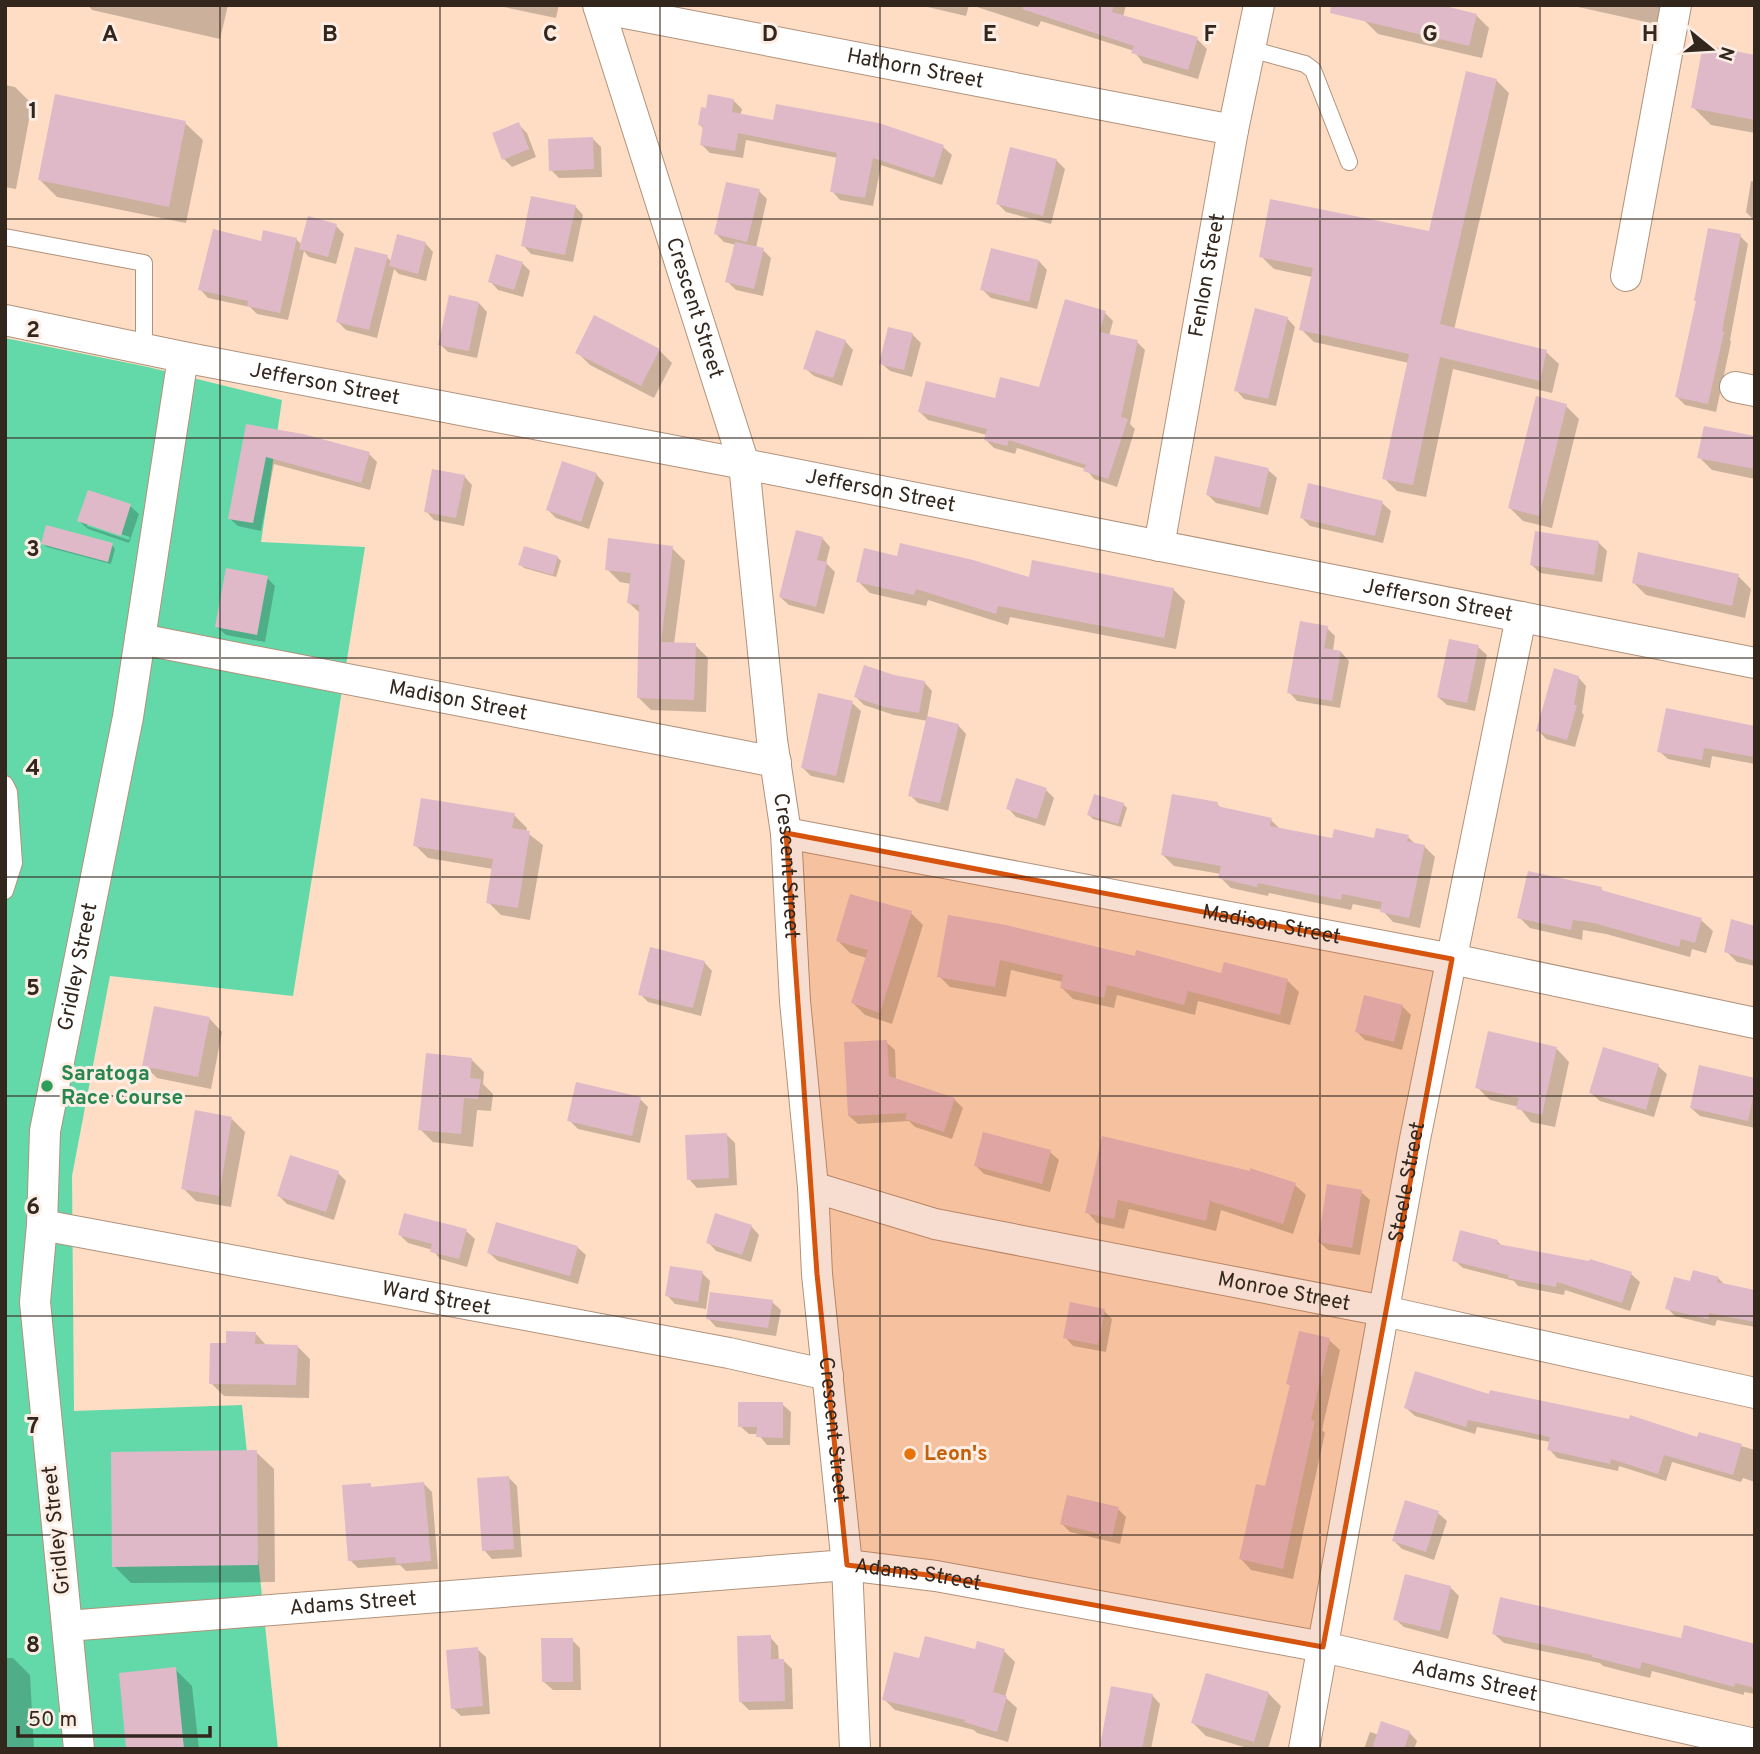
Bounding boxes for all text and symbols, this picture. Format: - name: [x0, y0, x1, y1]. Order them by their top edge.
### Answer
- north arrow: [1676, 14, 1746, 84]
- text: A: [102, 21, 118, 50]
- text: B: [322, 21, 338, 50]
- text: C: [543, 21, 557, 50]
- text: D: [762, 21, 778, 50]
- text: E: [983, 21, 997, 50]
- text: F: [1203, 21, 1217, 50]
- text: G: [1422, 21, 1438, 50]
- text: H: [1642, 21, 1658, 50]
- street label: Hathorn Street: [844, 42, 986, 95]
- text: N: [1712, 43, 1739, 64]
- text: 1: [28, 98, 38, 127]
- street label: Fenlon Street: [1183, 211, 1231, 339]
- street label: Crescent Street: [659, 234, 729, 382]
- text: 2: [26, 317, 40, 346]
- street label: Jefferson Street: [247, 356, 402, 412]
- street label: Jefferson Street: [803, 463, 958, 519]
- text: 3: [26, 536, 40, 565]
- street label: Jefferson Street: [1360, 573, 1515, 629]
- street label: Madison Street: [386, 674, 530, 727]
- text: 4: [26, 755, 40, 784]
- street label: Crescent Street: [767, 791, 805, 940]
- street label: Madison Street: [1200, 898, 1343, 951]
- street label: Gridley Street: [52, 900, 104, 1033]
- text: 5: [26, 975, 40, 1004]
- place label: Saratoga Race Course: [61, 1061, 183, 1112]
- marker: Saratoga Race Course: [39, 1078, 55, 1094]
- street label: Steele Street: [1383, 1119, 1432, 1245]
- text: 6: [26, 1194, 40, 1223]
- street label: Monroe Street: [1215, 1266, 1353, 1318]
- street label: Ward Street: [379, 1275, 493, 1322]
- street label: Crescent Street: [812, 1356, 854, 1504]
- text: 7: [27, 1413, 39, 1442]
- place label: Leon's: [924, 1441, 988, 1468]
- marker: Leon's: [902, 1446, 918, 1462]
- street label: Gridley Street: [37, 1464, 77, 1596]
- street label: Adams Street: [853, 1553, 983, 1598]
- street label: Adams Street: [288, 1585, 418, 1622]
- text: 8: [26, 1632, 40, 1661]
- street label: Adams Street: [1409, 1654, 1540, 1708]
- scale bar: [18, 1694, 210, 1738]
- text: 50 m: [28, 1707, 77, 1734]

